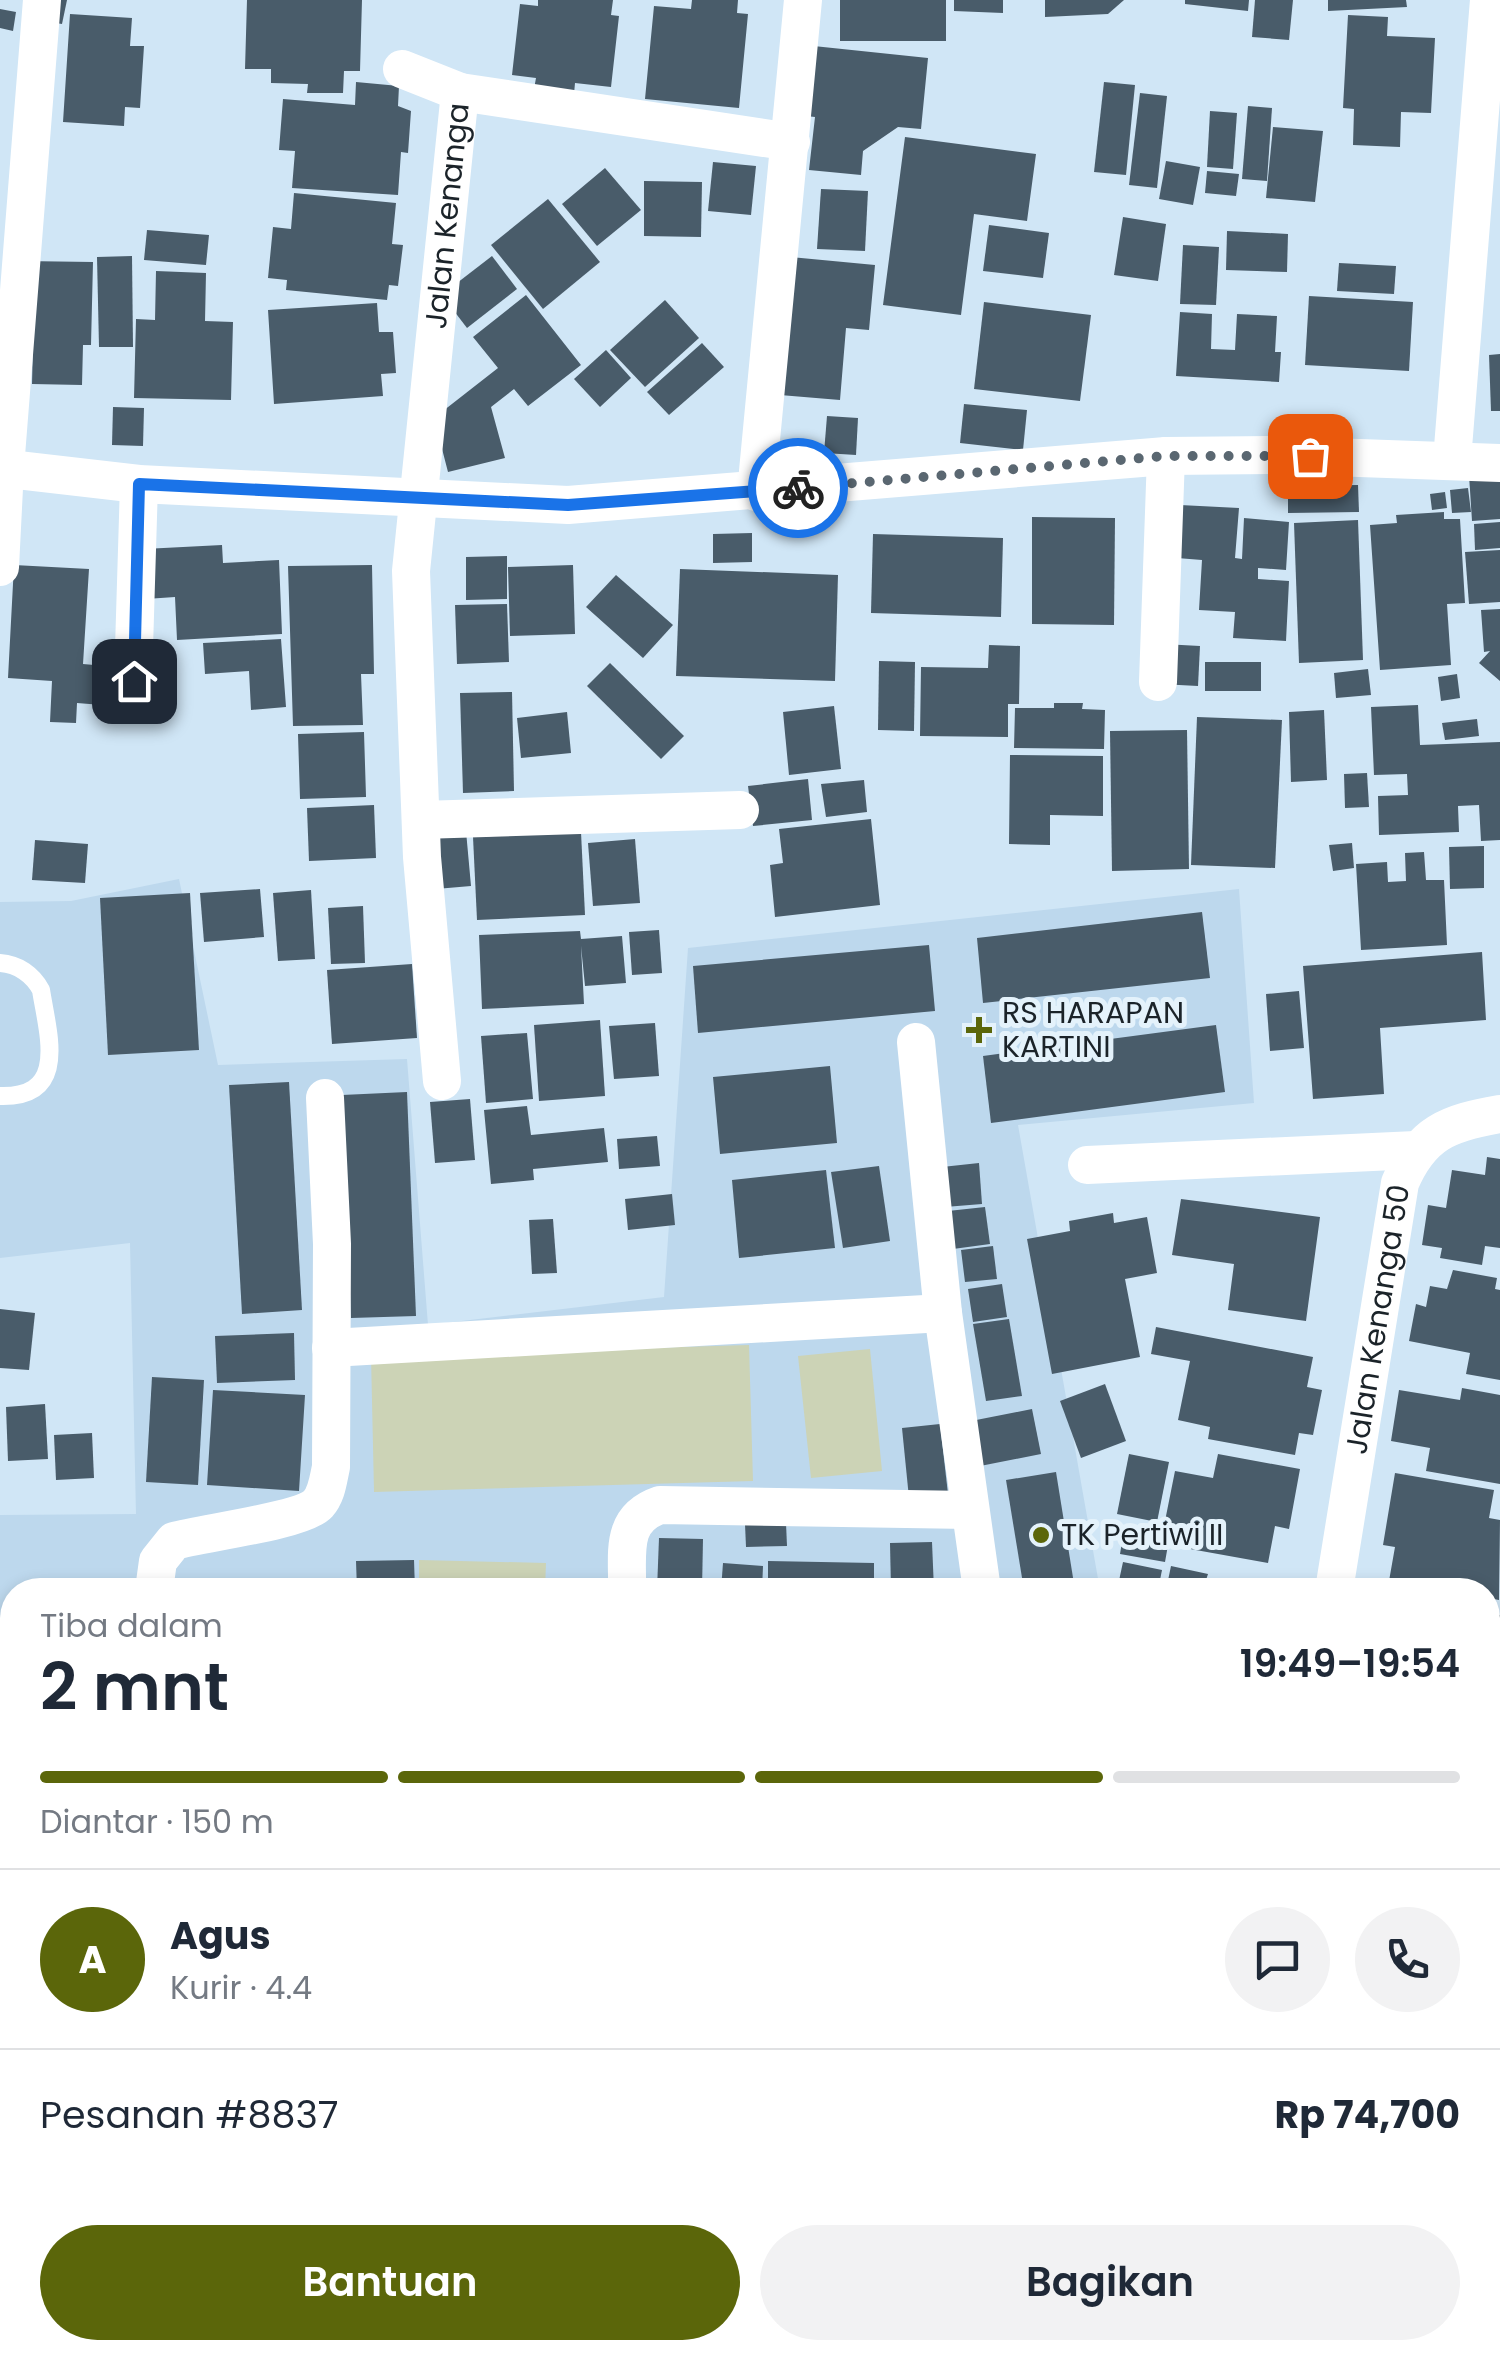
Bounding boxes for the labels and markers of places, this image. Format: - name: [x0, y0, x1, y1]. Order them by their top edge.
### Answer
- pin: [1268, 414, 1353, 499]
- pin: [92, 639, 177, 724]
- place label: RS HARAPAN KARTINI: [1002, 991, 1184, 1068]
- marker: RS HARAPAN KARTINI: [966, 1017, 992, 1043]
- place label: TK Pertiwi II: [1061, 1513, 1223, 1556]
- marker: TK Pertiwi II: [1030, 1524, 1052, 1546]

